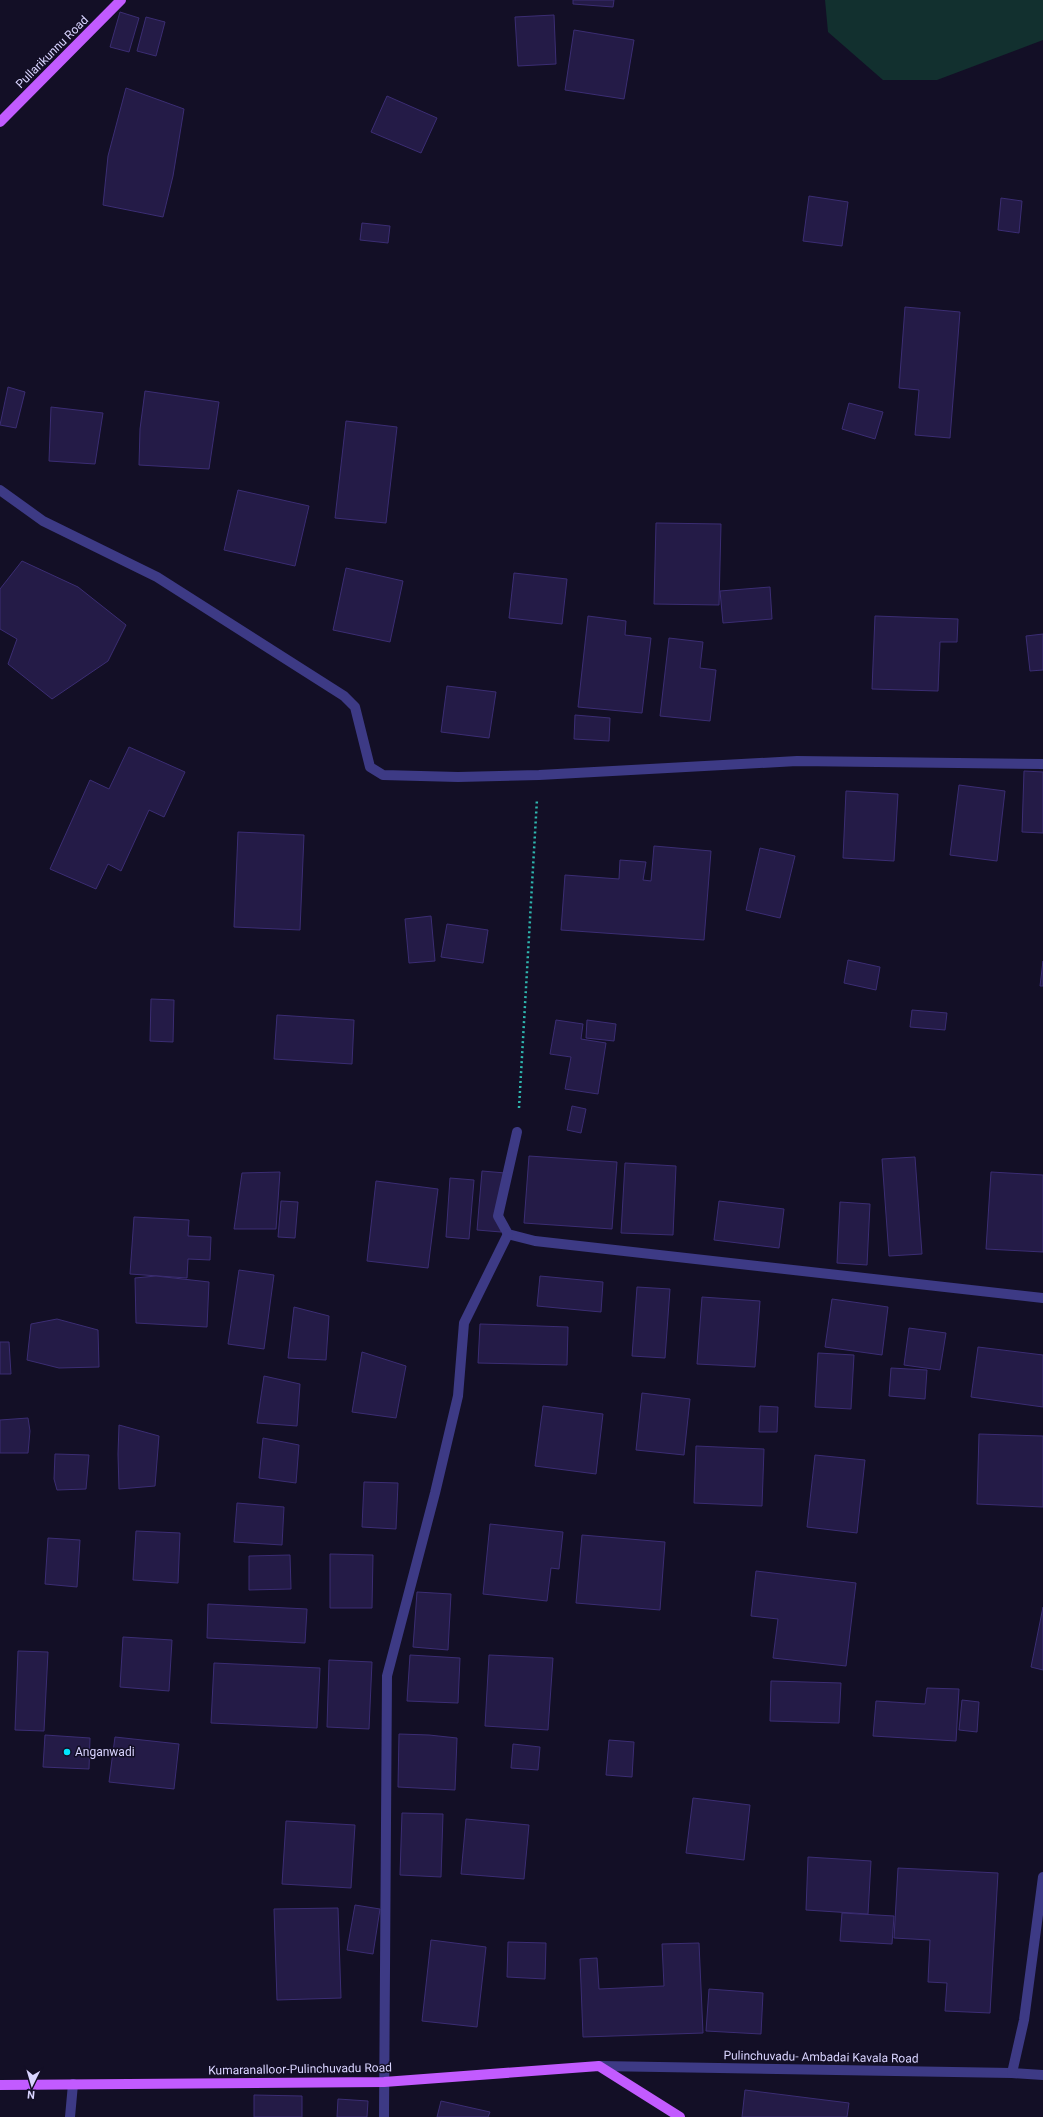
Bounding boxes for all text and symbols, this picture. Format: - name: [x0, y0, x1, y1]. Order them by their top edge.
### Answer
- street label: Pullarikunnu Road: [13, 13, 91, 91]
- place label: Anganwadi: [75, 1745, 135, 1759]
- marker: Anganwadi: [62, 1747, 72, 1757]
- street label: Pulinchuvadu- Ambadai Kavala Road: [723, 2048, 919, 2066]
- street label: Kumaranalloor-Pulinchuvadu Road: [208, 2060, 392, 2078]
- north arrow: [12, 2065, 52, 2105]
- text: N: [27, 2088, 36, 2101]

